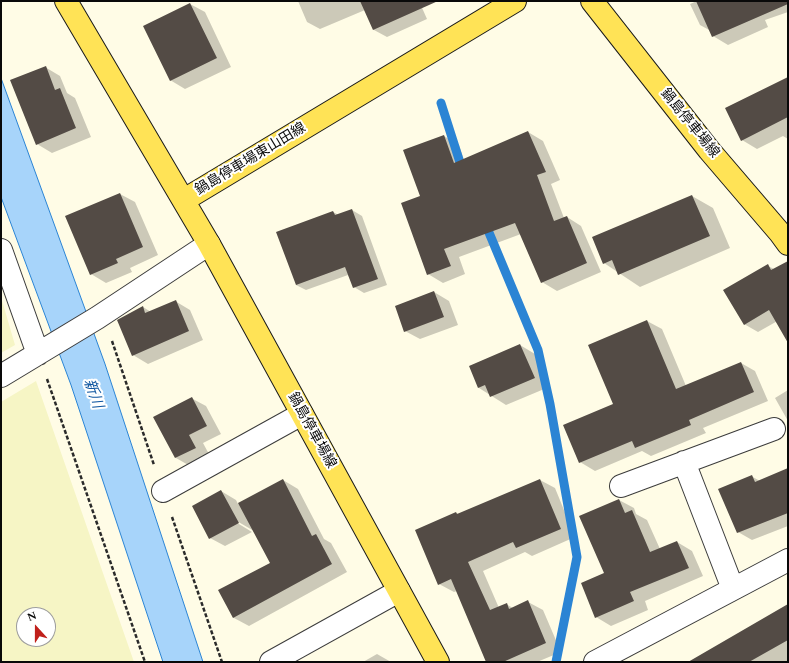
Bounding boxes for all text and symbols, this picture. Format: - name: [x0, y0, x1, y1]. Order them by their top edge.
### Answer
- street label: 鍋島停車場線: [656, 86, 722, 162]
- street label: 鍋島停車場東山田線: [193, 120, 309, 200]
- water label: 新川: [79, 377, 105, 411]
- street label: 鍋島停車場線: [283, 390, 339, 472]
- north arrow: [16, 607, 56, 647]
- text: N: [25, 607, 39, 626]

